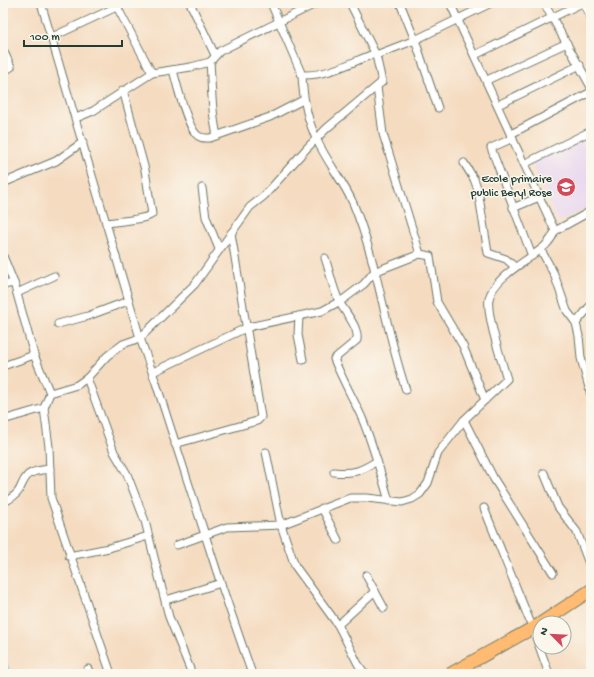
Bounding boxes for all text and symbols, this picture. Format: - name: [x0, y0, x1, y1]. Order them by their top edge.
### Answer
- scale bar: [24, 22, 122, 48]
- text: 100 m: [29, 31, 60, 45]
- place label: Ecole primaire public Beryl Rose: [470, 173, 553, 201]
- school or university icon: Ecole primaire public Beryl Rose: [555, 176, 577, 198]
- north arrow: [532, 615, 572, 655]
- text: N: [538, 626, 552, 637]

